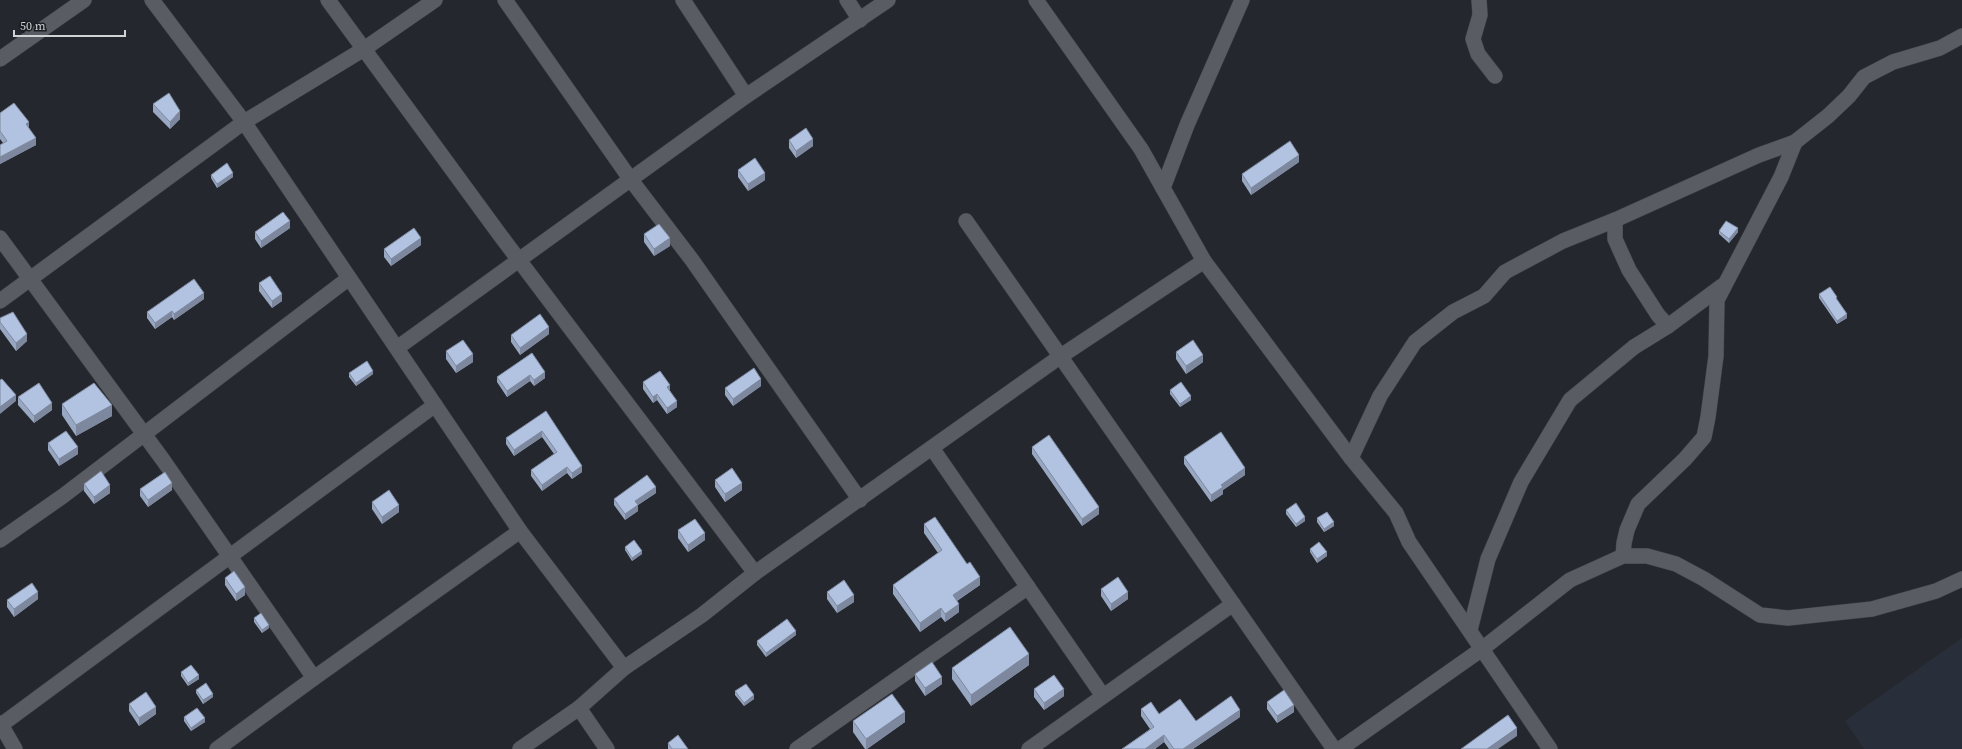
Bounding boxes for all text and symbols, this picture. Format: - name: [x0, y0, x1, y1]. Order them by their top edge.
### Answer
- scale bar: [14, 12, 125, 38]
- text: 50 m: [20, 18, 46, 34]

